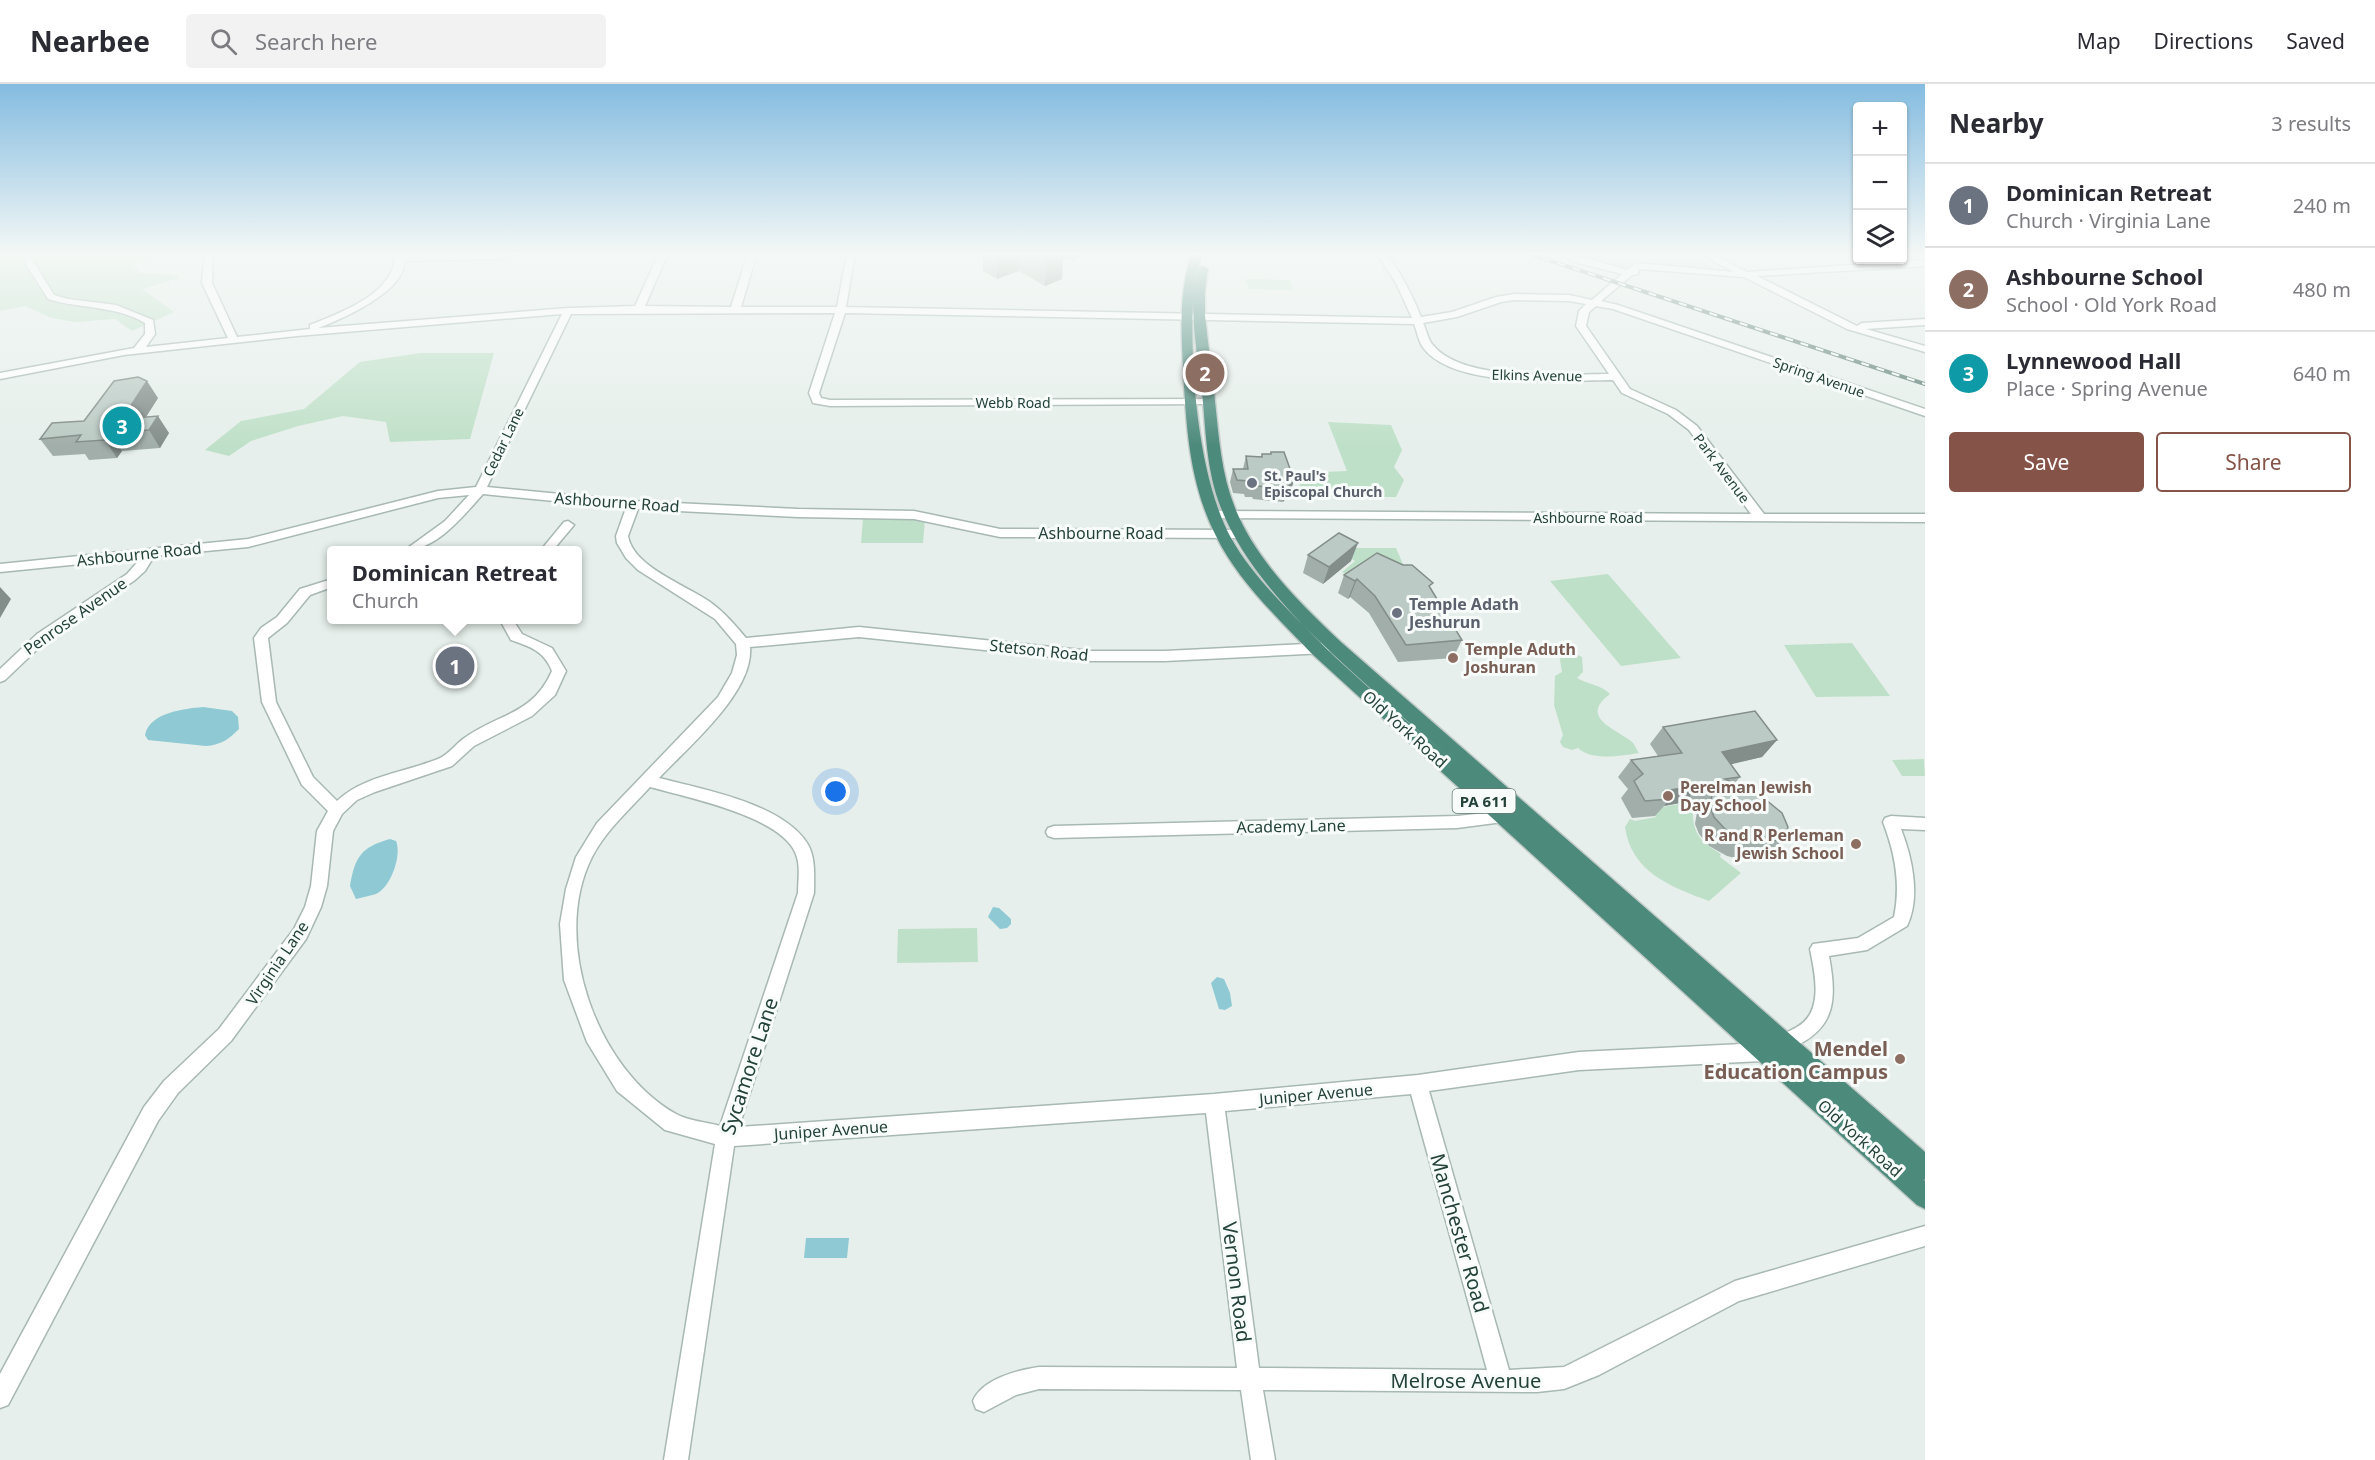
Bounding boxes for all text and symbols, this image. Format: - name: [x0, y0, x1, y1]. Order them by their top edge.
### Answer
- search box: [186, 14, 606, 68]
- text: Nearbee: [30, 22, 150, 60]
- icon: search: [207, 25, 240, 58]
- text: Search here: [255, 26, 377, 56]
- text: Map: [2077, 27, 2121, 55]
- text: Directions: [2154, 27, 2253, 55]
- text: Saved: [2286, 27, 2345, 55]
- map controls: [1853, 102, 1907, 264]
- button: +: [1853, 102, 1907, 156]
- text: Nearby: [1949, 105, 2044, 141]
- text: 3 results: [2271, 110, 2351, 137]
- button: −: [1853, 156, 1907, 210]
- text: Dominican Retreat: [2006, 177, 2212, 207]
- text: 1: [1963, 192, 1974, 219]
- text: 240 m: [2293, 192, 2351, 219]
- text: Church · Virginia Lane: [2006, 207, 2211, 234]
- button: layers: [1853, 210, 1907, 264]
- text: Ashbourne School: [2006, 261, 2203, 291]
- text: 2: [1963, 276, 1974, 303]
- text: 480 m: [2293, 276, 2351, 303]
- text: School · Old York Road: [2006, 291, 2217, 318]
- text: Lynnewood Hall: [2006, 345, 2181, 375]
- pin: 2: [1186, 350, 1224, 396]
- street label: Spring Avenue: [1771, 352, 1867, 402]
- text: 3: [1963, 360, 1974, 387]
- text: 640 m: [2293, 360, 2351, 387]
- street label: Elkins Avenue: [1492, 365, 1583, 385]
- text: Place · Spring Avenue: [2006, 375, 2208, 402]
- street label: Webb Road: [975, 393, 1051, 412]
- pin: 3: [102, 404, 142, 448]
- street label: Cedar Lane: [478, 404, 528, 480]
- street label: Park Avenue: [1690, 429, 1754, 507]
- button: Save: [1949, 432, 2144, 492]
- button: Share: [2156, 432, 2351, 492]
- place label: St. Paul's Episcopal Church: [1264, 466, 1382, 501]
- marker: St. Paul's Episcopal Church: [1245, 476, 1259, 490]
- street label: Ashbourne Road: [554, 487, 680, 517]
- street label: Ashbourne Road: [1533, 508, 1643, 527]
- street label: Ashbourne Road: [1038, 522, 1164, 544]
- street label: Ashbourne Road: [76, 537, 202, 571]
- popup: [327, 546, 582, 624]
- text: Dominican Retreat: [352, 557, 557, 587]
- street label: Penrose Avenue: [19, 572, 131, 660]
- text: Church: [352, 587, 419, 614]
- place label: Temple Adath Jeshurun: [1407, 593, 1519, 633]
- marker: Temple Adath Jeshurun: [1390, 606, 1404, 620]
- street label: Stetson Road: [989, 634, 1089, 666]
- place label: Temple Aduth Joshuran: [1463, 638, 1576, 678]
- pin: 1: [436, 644, 474, 688]
- marker: Temple Aduth Joshuran: [1446, 651, 1460, 665]
- street label: Old York Road: [1358, 685, 1452, 773]
- place label: Perelman Jewish Day School: [1680, 776, 1812, 816]
- your location: [821, 777, 850, 806]
- road number: PA 611: [1452, 789, 1516, 813]
- marker: Perelman Jewish Day School: [1661, 789, 1675, 803]
- street label: Academy Lane: [1236, 814, 1346, 838]
- place label: R and R Perleman Jewish School: [1704, 824, 1844, 864]
- marker: R and R Perleman Jewish School: [1849, 837, 1863, 851]
- street label: Virginia Lane: [241, 916, 313, 1010]
- street label: Sycamore Lane: [714, 994, 784, 1138]
- place label: Mendel Education Campus: [1704, 1035, 1888, 1085]
- marker: Mendel Education Campus: [1893, 1052, 1907, 1066]
- street label: Juniper Avenue: [1256, 1078, 1374, 1110]
- street label: Old York Road: [1813, 1094, 1907, 1182]
- street label: Juniper Avenue: [771, 1115, 889, 1145]
- street label: Manchester Road: [1424, 1150, 1496, 1316]
- street label: Vernon Road: [1216, 1220, 1258, 1344]
- street label: Melrose Avenue: [1391, 1367, 1541, 1394]

